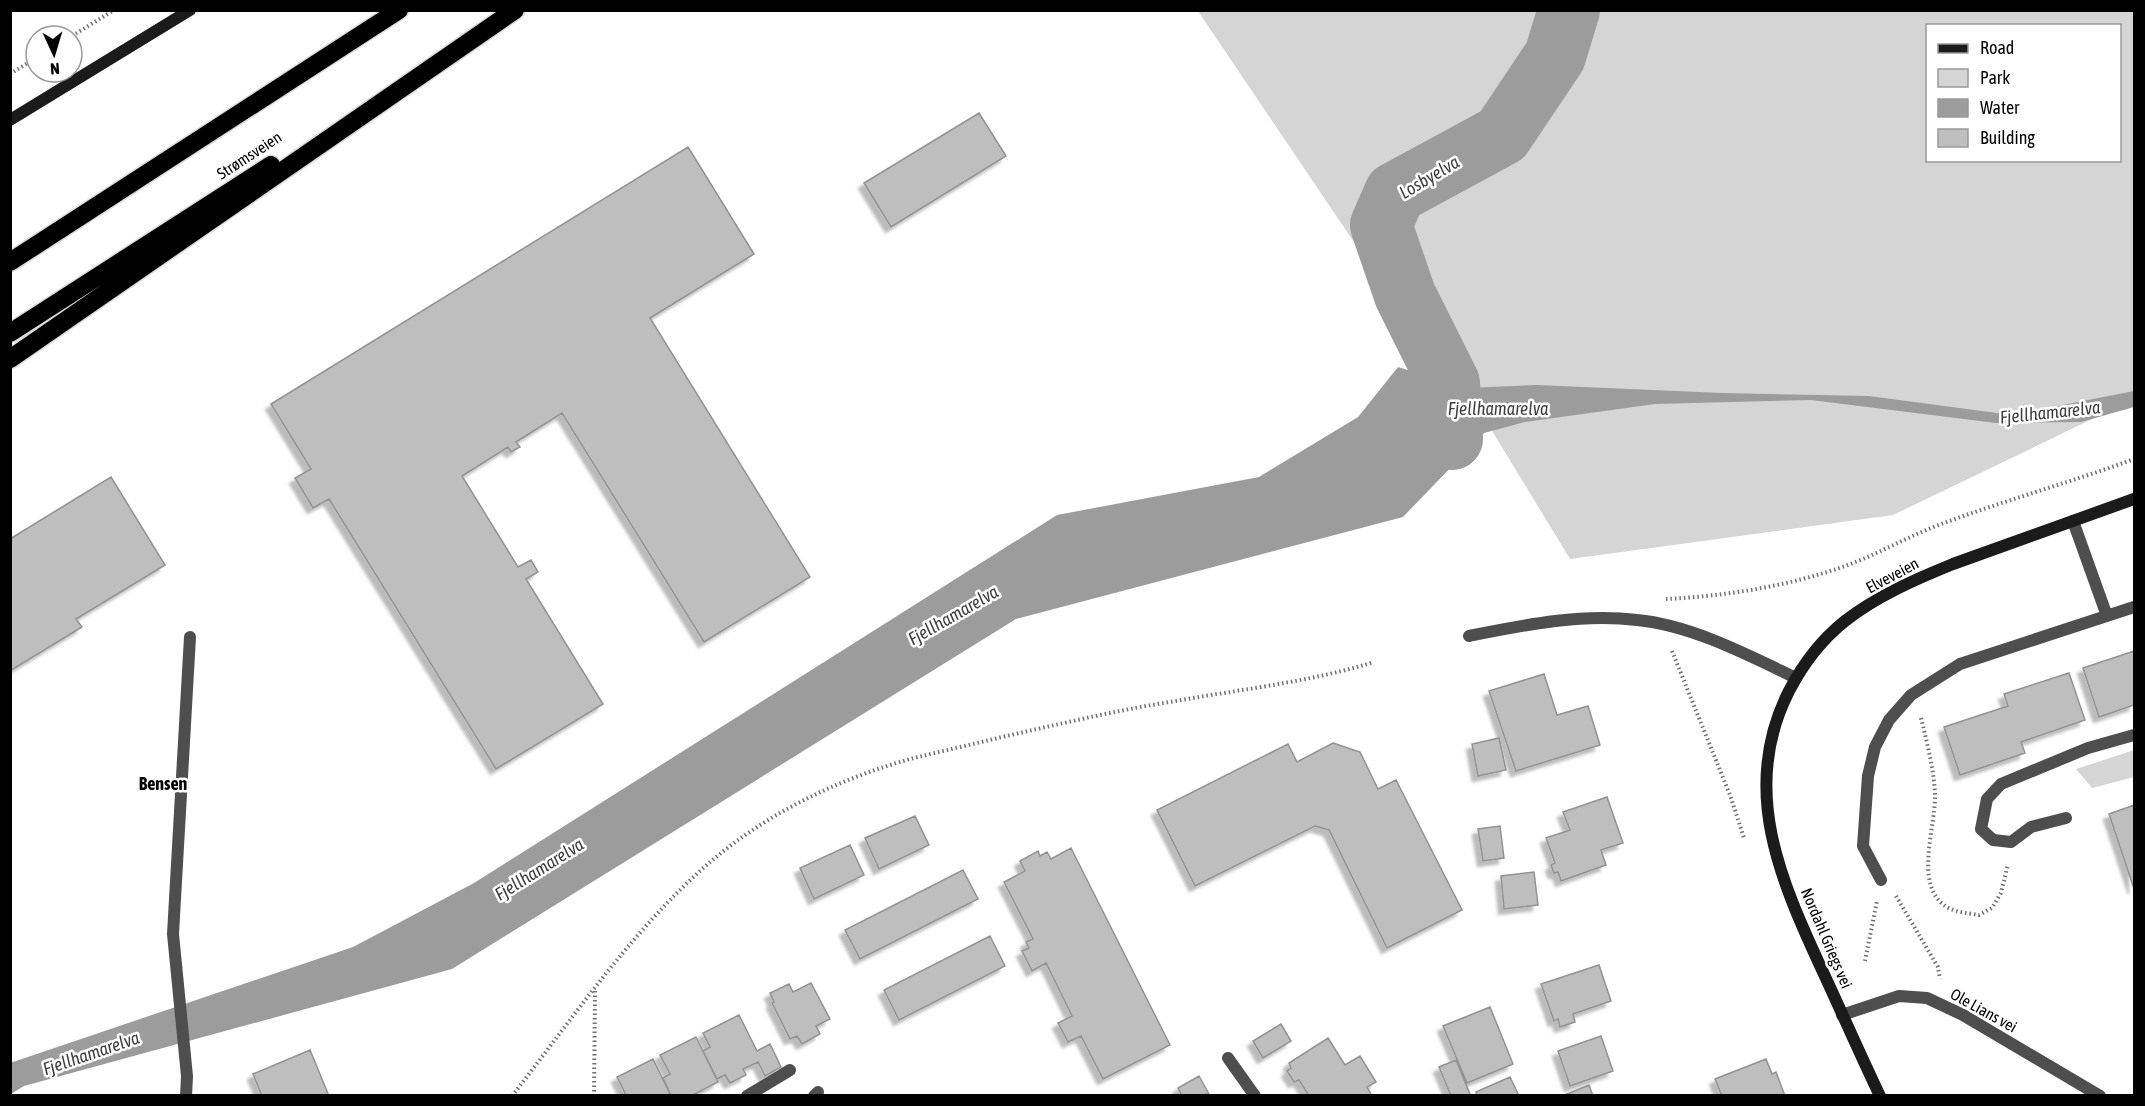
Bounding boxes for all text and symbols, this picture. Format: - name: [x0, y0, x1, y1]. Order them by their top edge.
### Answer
- north arrow: [24, 24, 84, 84]
- legend: [1926, 24, 2121, 162]
- text: Road: [1980, 37, 2014, 58]
- text: N: [50, 60, 60, 78]
- text: Park: [1980, 67, 2010, 88]
- text: Water: [1980, 97, 2020, 118]
- text: Building: [1980, 127, 2035, 148]
- street label: Strømsveien: [213, 128, 285, 182]
- water label: Losbyelva: [1395, 151, 1463, 203]
- water label: Fjellhamarelva: [1999, 396, 2102, 428]
- water label: Fjellhamarelva: [1448, 398, 1549, 419]
- street label: Elveveien: [1863, 554, 1921, 596]
- water label: Fjellhamarelva: [904, 580, 1002, 649]
- district label: Bensen: [139, 773, 188, 794]
- water label: Fjellhamarelva: [491, 833, 588, 905]
- street label: Nordahl Griegs vei: [1797, 885, 1856, 991]
- street label: Ole Lians vei: [1948, 984, 2020, 1036]
- water label: Fjellhamarelva: [40, 1026, 143, 1079]

